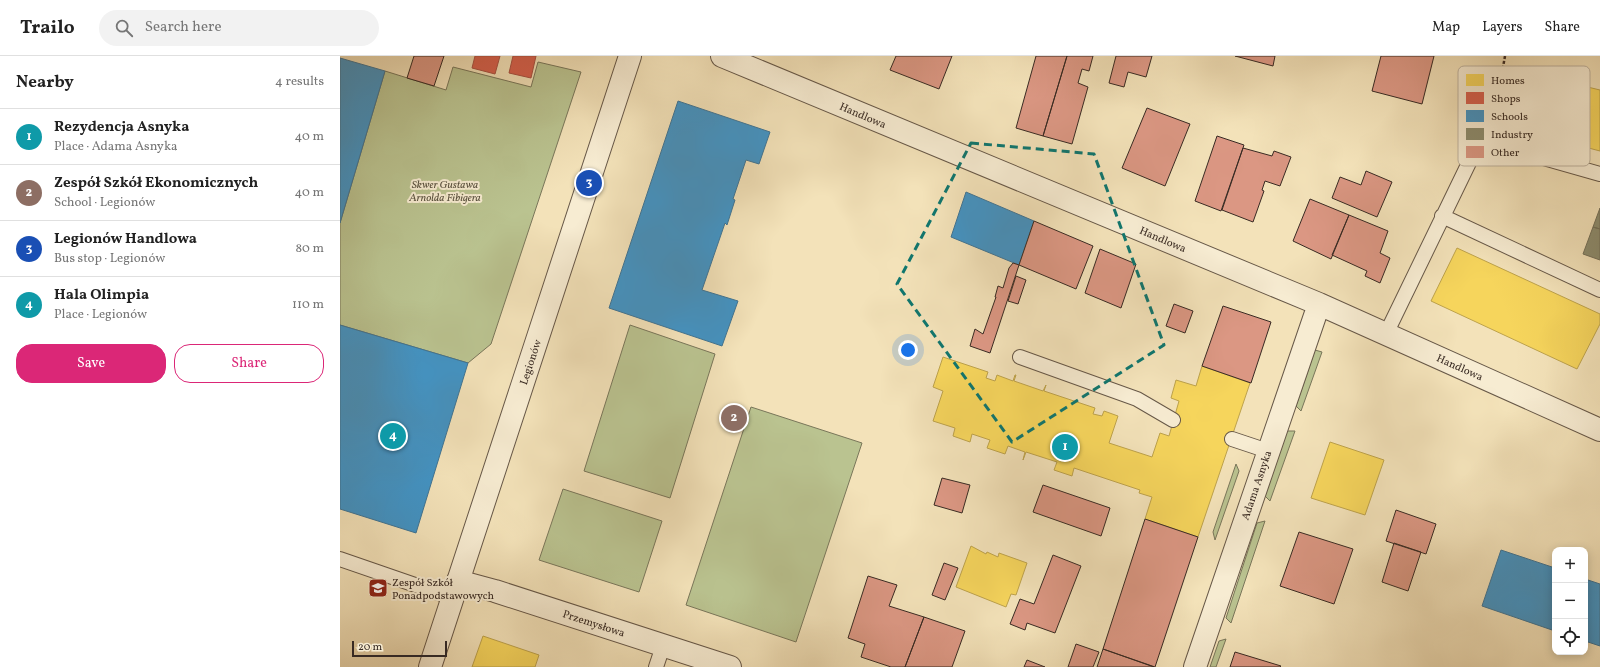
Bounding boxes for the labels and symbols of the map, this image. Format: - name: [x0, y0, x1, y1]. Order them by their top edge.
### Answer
- legend: [1458, 66, 1590, 166]
- text: Homes: [1491, 74, 1525, 89]
- text: Shops: [1491, 92, 1521, 107]
- street label: Handlowa: [837, 100, 889, 133]
- text: Schools: [1491, 110, 1528, 125]
- text: Industry: [1491, 128, 1533, 143]
- text: Other: [1491, 146, 1520, 161]
- pin: 3: [576, 168, 602, 198]
- park label: Skwer Gustawa Arnolda Fibigera: [408, 178, 481, 206]
- street label: Handlowa: [1137, 224, 1189, 257]
- street label: Legionów: [517, 337, 546, 387]
- your location: [898, 340, 918, 360]
- street label: Handlowa: [1434, 351, 1486, 386]
- pin: 2: [721, 403, 747, 433]
- pin: 4: [380, 421, 406, 451]
- pin: 1: [1052, 432, 1078, 462]
- street label: Adama Asnyka: [1239, 448, 1277, 522]
- place label: Zespół Szkół Ponadpodstawowych: [392, 576, 494, 604]
- school or university icon: Zespół Szkół Ponadpodstawowych: [367, 577, 389, 599]
- street label: Przemysłowa: [560, 607, 627, 642]
- scale bar: [352, 639, 447, 658]

